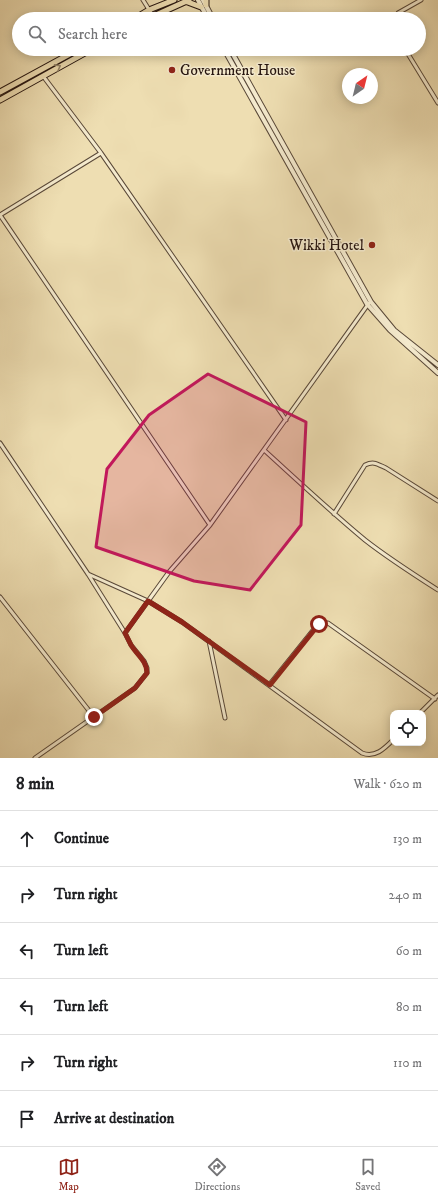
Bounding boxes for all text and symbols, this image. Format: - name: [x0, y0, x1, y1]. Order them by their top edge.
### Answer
- search box: [12, 12, 426, 56]
- icon: search: [26, 23, 48, 45]
- text: Search here: [58, 25, 127, 44]
- place label: Government House: [180, 61, 295, 80]
- one-way arrow: [54, 65, 62, 72]
- marker: Government House: [167, 65, 177, 75]
- north arrow: [342, 68, 378, 104]
- place label: Wikki Hotel: [288, 236, 364, 255]
- marker: Wikki Hotel: [367, 240, 377, 250]
- route start: [310, 615, 328, 633]
- route end: [85, 708, 103, 726]
- map controls: [390, 710, 426, 746]
- button: locate: [390, 710, 426, 746]
- text: 8 min: [16, 773, 54, 795]
- text: Walk · 620 m: [354, 776, 422, 792]
- icon: ahead: [16, 828, 38, 850]
- text: Continue: [54, 829, 109, 848]
- text: 130 m: [393, 831, 422, 847]
- icon: right: [16, 884, 38, 906]
- text: Turn right: [54, 885, 117, 904]
- text: 240 m: [389, 887, 422, 903]
- icon: left: [16, 940, 38, 962]
- text: Turn left: [54, 941, 108, 960]
- text: 60 m: [396, 943, 422, 959]
- icon: left: [16, 996, 38, 1018]
- text: Turn left: [54, 997, 108, 1016]
- text: 80 m: [396, 999, 422, 1015]
- icon: right: [16, 1052, 38, 1074]
- text: Turn right: [54, 1053, 117, 1072]
- text: 110 m: [393, 1055, 422, 1071]
- icon: arrive: [16, 1108, 38, 1130]
- text: Arrive at destination: [54, 1109, 174, 1128]
- tab: Map: [58, 1156, 80, 1194]
- tab: Directions: [195, 1156, 240, 1194]
- tab: Saved: [355, 1156, 380, 1194]

